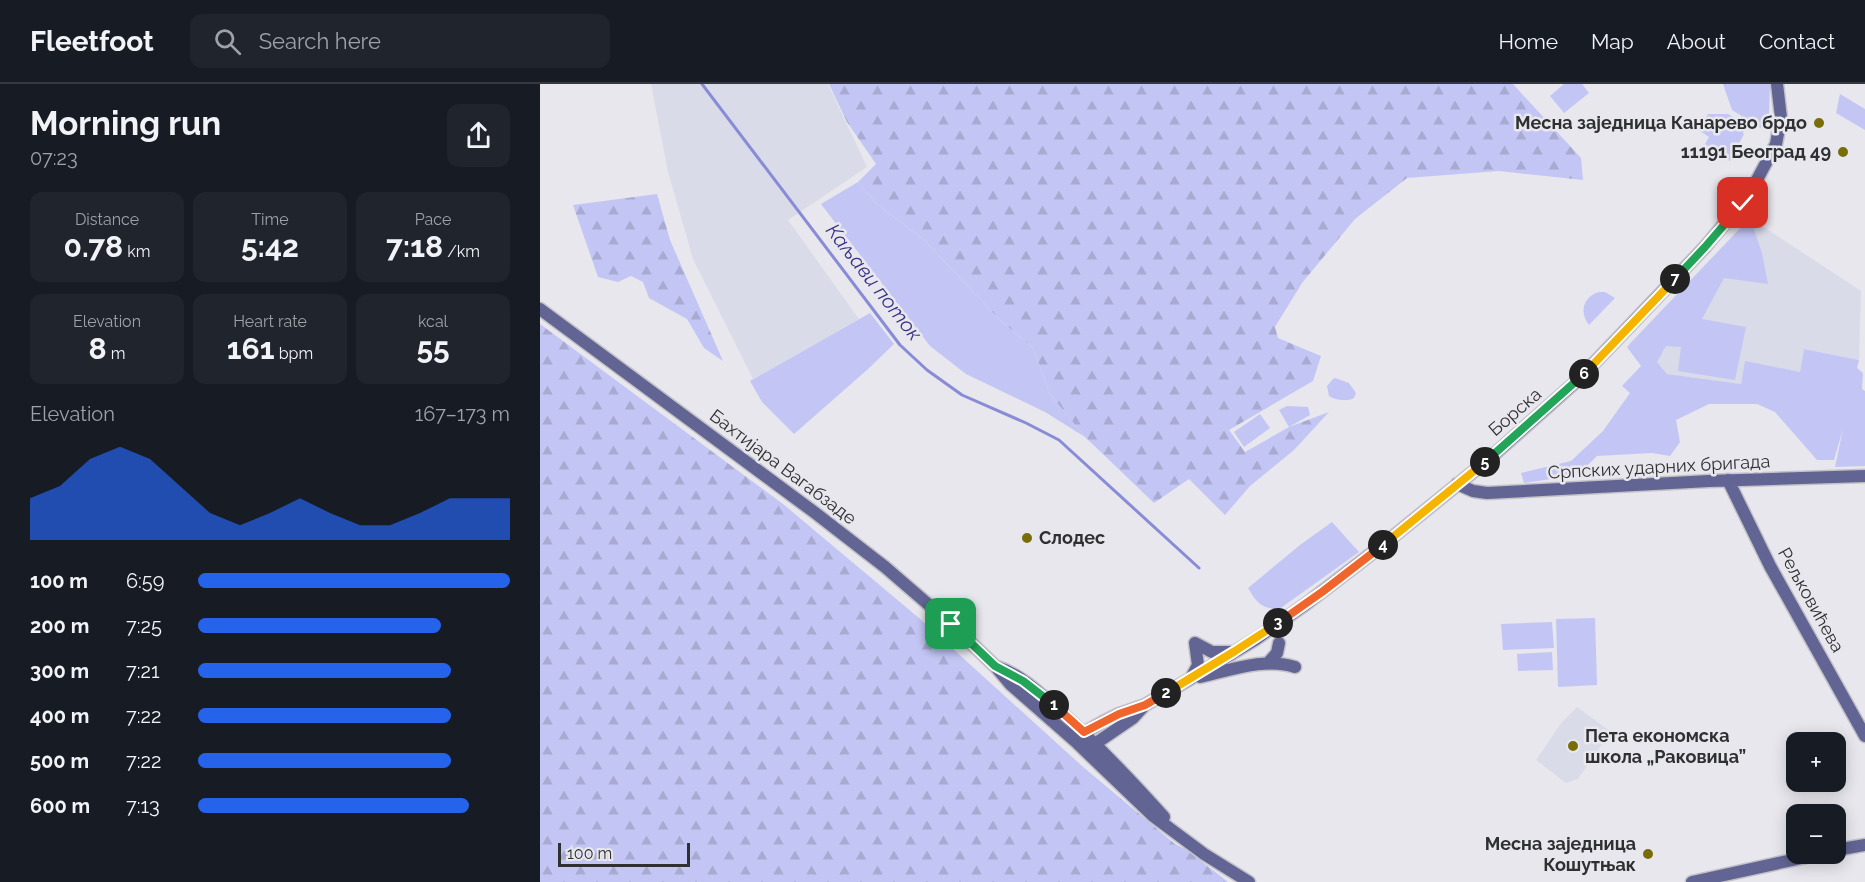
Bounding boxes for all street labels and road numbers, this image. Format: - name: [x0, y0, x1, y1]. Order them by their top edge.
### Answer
- street label: Борска: [1484, 383, 1545, 440]
- street label: Бахтијара Вагабзаде: [706, 405, 861, 529]
- street label: Српских ударних бригада: [1547, 450, 1771, 483]
- street label: Рељковићева: [1774, 544, 1849, 656]

